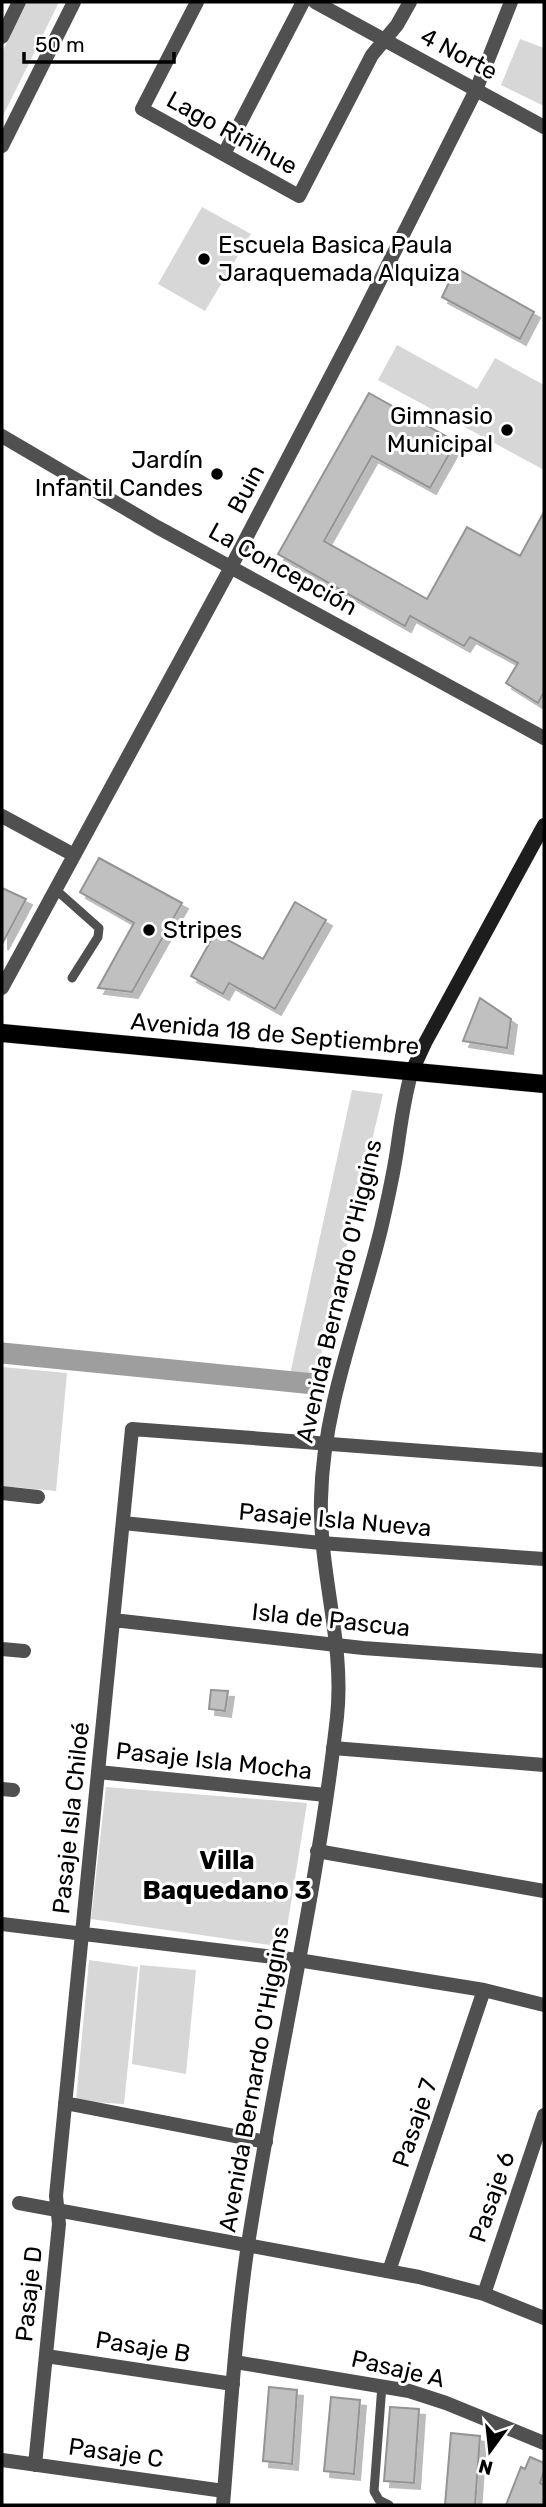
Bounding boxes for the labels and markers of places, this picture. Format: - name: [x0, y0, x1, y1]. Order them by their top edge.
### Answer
- place label: Escuela Basica Paula Jaraquemada Alquiza: [218, 231, 460, 287]
- marker: Escuela Basica Paula Jaraquemada Alquiza: [196, 251, 212, 267]
- place label: Gimnasio Municipal: [387, 402, 493, 458]
- marker: Gimnasio Municipal: [499, 422, 515, 438]
- place label: Jardín Infantil Candes: [35, 446, 203, 502]
- marker: Jardín Infantil Candes: [209, 466, 225, 482]
- place label: Stripes: [163, 916, 242, 944]
- marker: Stripes: [141, 922, 157, 938]

